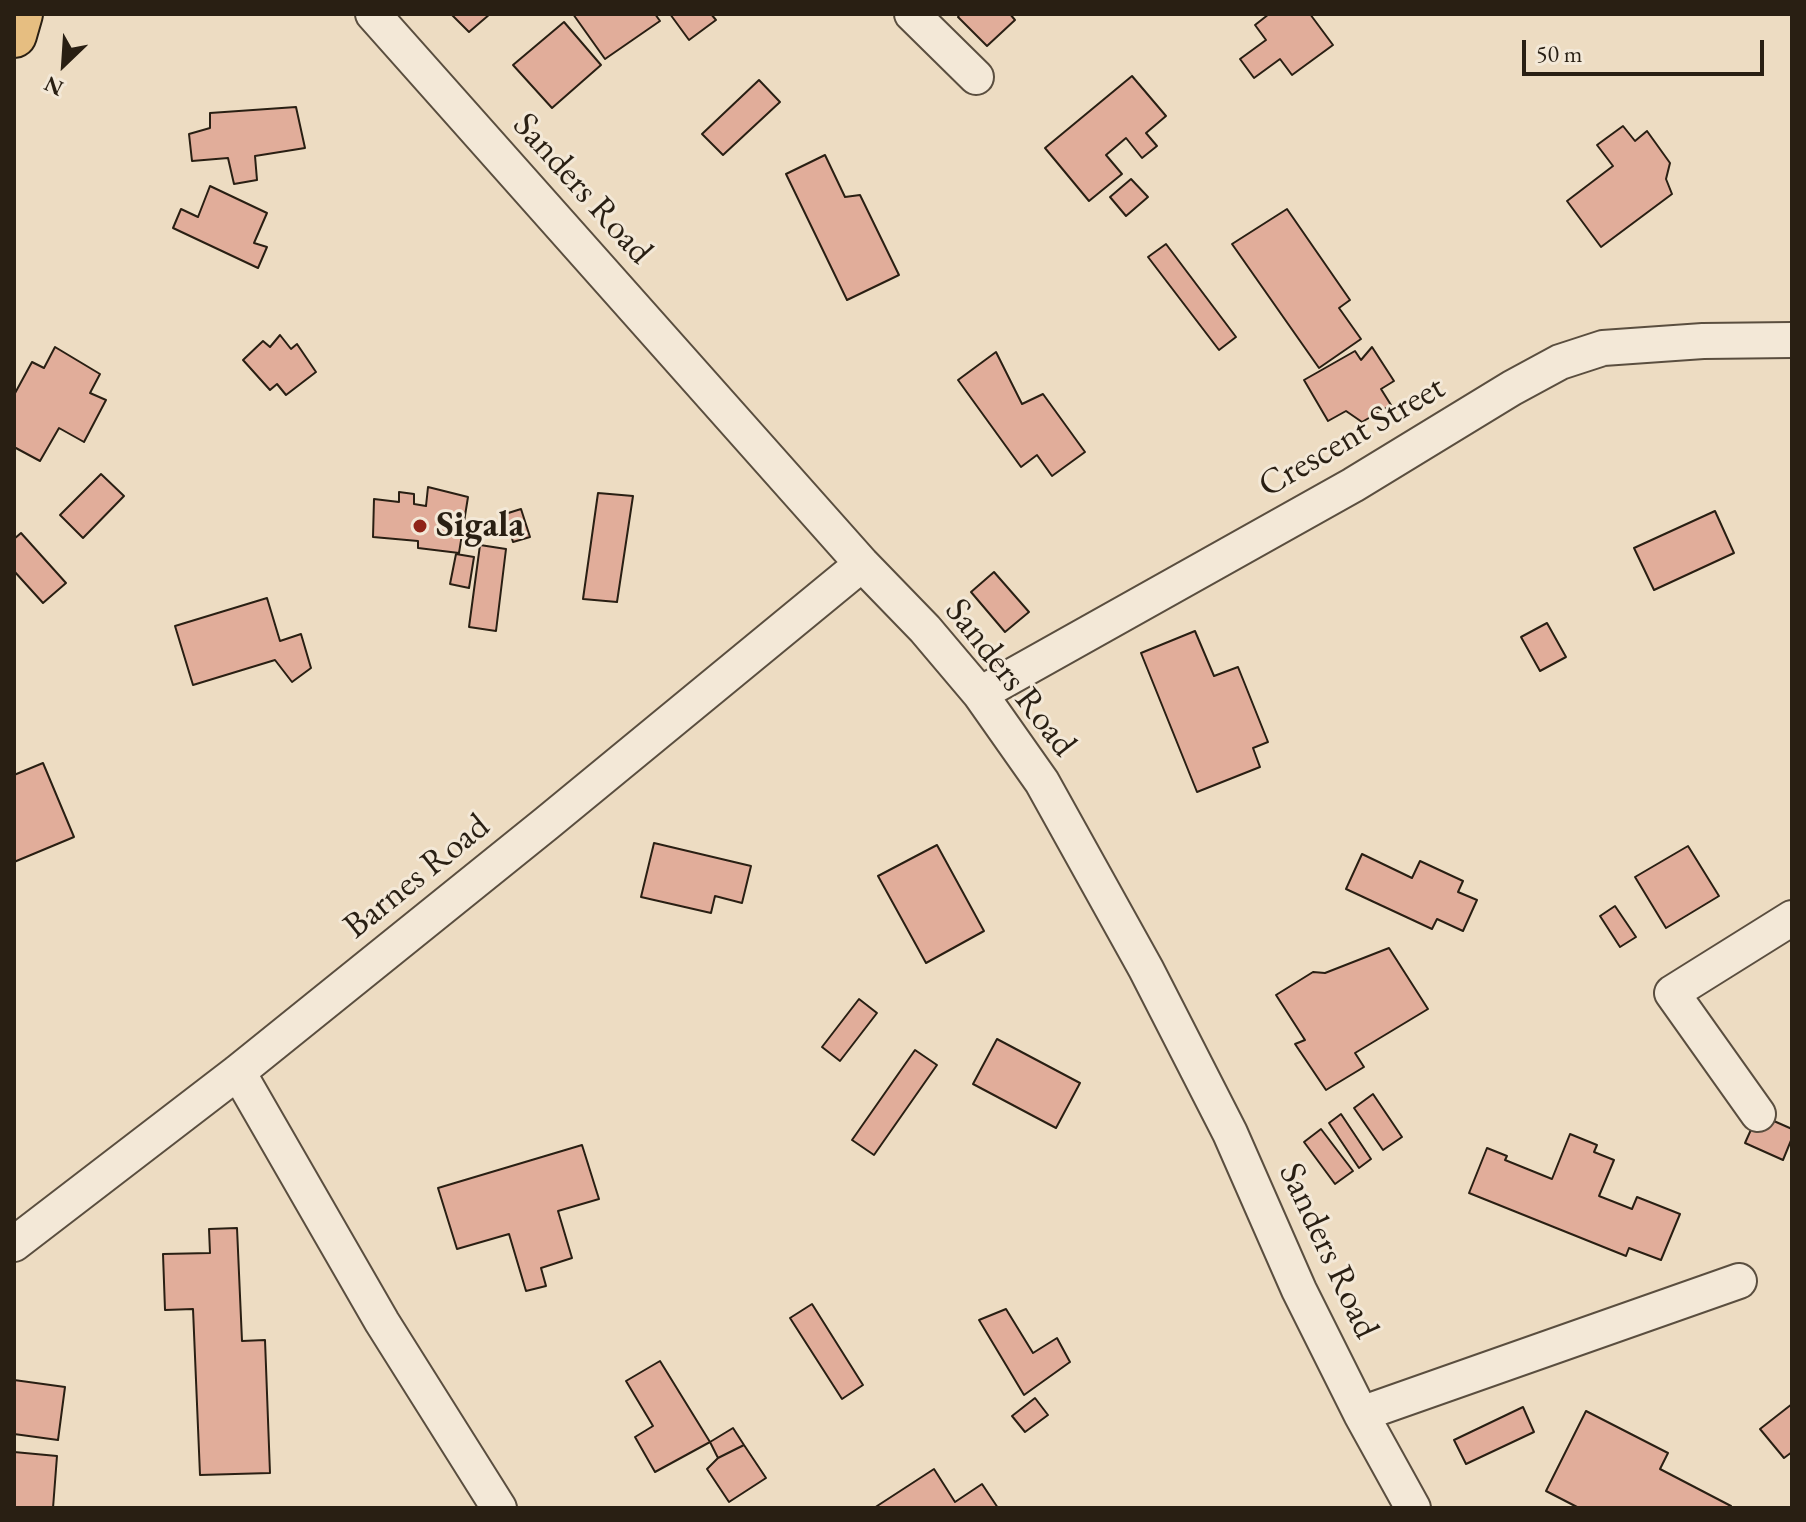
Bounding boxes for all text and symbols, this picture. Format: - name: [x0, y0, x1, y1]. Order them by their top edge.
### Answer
- north arrow: [24, 24, 104, 104]
- scale bar: [1526, 24, 1768, 74]
- text: 50 m: [1536, 38, 1583, 69]
- text: N: [39, 69, 68, 103]
- street label: Sanders Road: [503, 104, 661, 274]
- street label: Crescent Street: [1251, 366, 1453, 508]
- place label: Sigala: [436, 504, 524, 548]
- marker: Sigala: [411, 517, 429, 535]
- street label: Sanders Road: [935, 590, 1085, 766]
- street label: Barnes Road: [336, 805, 498, 949]
- street label: Sanders Road: [1269, 1156, 1387, 1346]

